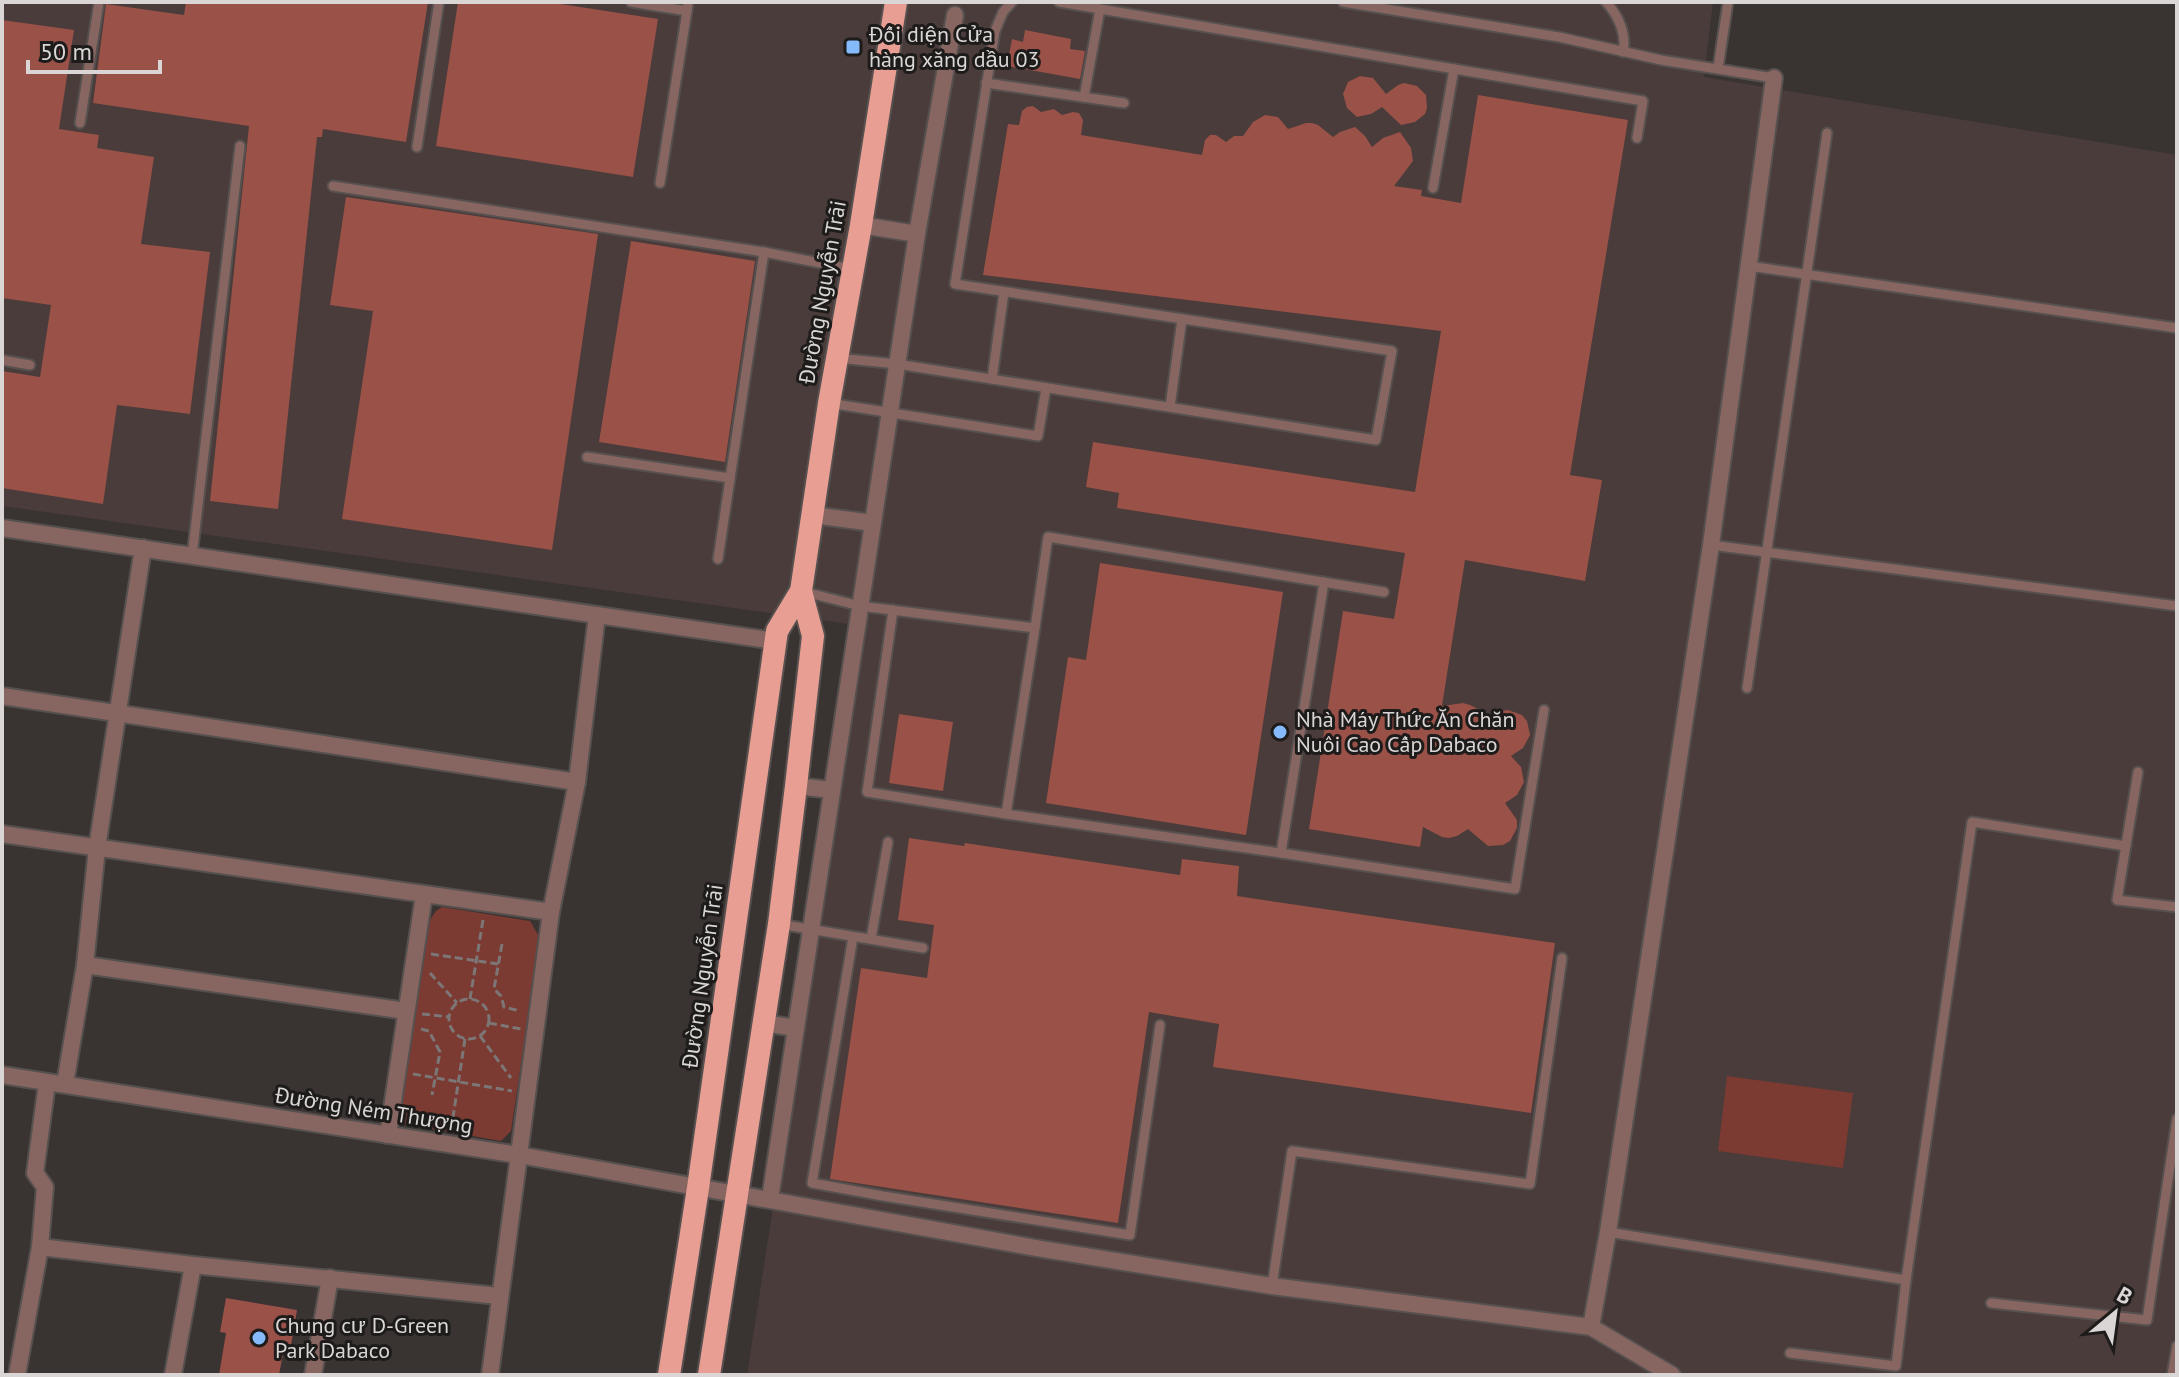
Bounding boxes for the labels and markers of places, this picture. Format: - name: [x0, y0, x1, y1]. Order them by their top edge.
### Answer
- place label: Đối diện Cửa hàng xăng dầu 03: [868, 20, 1039, 73]
- marker: Đối diện Cửa hàng xăng dầu 03: [844, 38, 862, 56]
- place label: Nhà Máy Thức Ăn Chăn Nuôi Cao Cấp Dabaco: [1296, 705, 1514, 758]
- marker: Nhà Máy Thức Ăn Chăn Nuôi Cao Cấp Dabaco: [1271, 723, 1289, 741]
- place label: Chung cư D-Green Park Dabaco: [275, 1311, 449, 1364]
- marker: Chung cư D-Green Park Dabaco: [250, 1329, 268, 1347]

